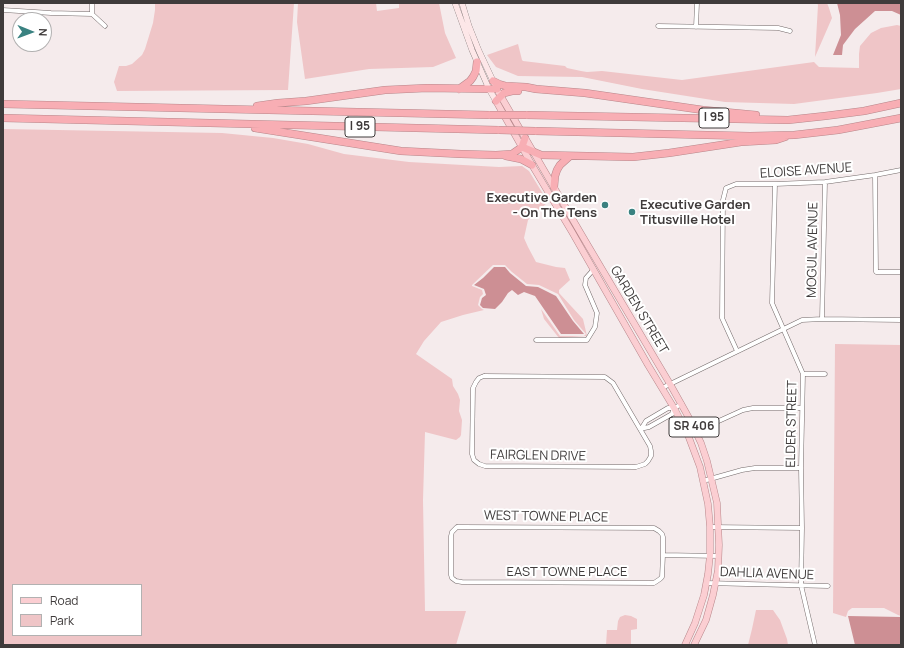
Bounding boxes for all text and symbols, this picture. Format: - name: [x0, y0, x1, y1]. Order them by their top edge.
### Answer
- north arrow: [12, 12, 52, 52]
- text: N: [36, 28, 51, 36]
- road number: I 95: [699, 108, 729, 128]
- road number: I 95: [345, 117, 375, 137]
- street label: ELOISE AVENUE: [759, 160, 853, 182]
- place label: Executive Garden - On The Tens: [487, 190, 597, 221]
- place label: Executive Garden Titusville Hotel: [640, 197, 750, 228]
- marker: Executive Garden - On The Tens: [600, 200, 610, 210]
- street label: MOGUL AVENUE: [804, 202, 822, 298]
- marker: Executive Garden Titusville Hotel: [627, 207, 637, 217]
- street label: GARDEN STREET: [607, 263, 671, 357]
- street label: ELDER STREET: [783, 380, 801, 468]
- road number: SR 406: [669, 417, 719, 437]
- street label: FAIRGLEN DRIVE: [490, 447, 586, 465]
- street label: WEST TOWNE PLACE: [484, 508, 608, 526]
- street label: EAST TOWNE PLACE: [507, 564, 627, 580]
- street label: DAHLIA AVENUE: [720, 565, 814, 583]
- legend: [12, 584, 142, 636]
- text: Road: [50, 592, 78, 609]
- text: Park: [50, 612, 74, 629]

